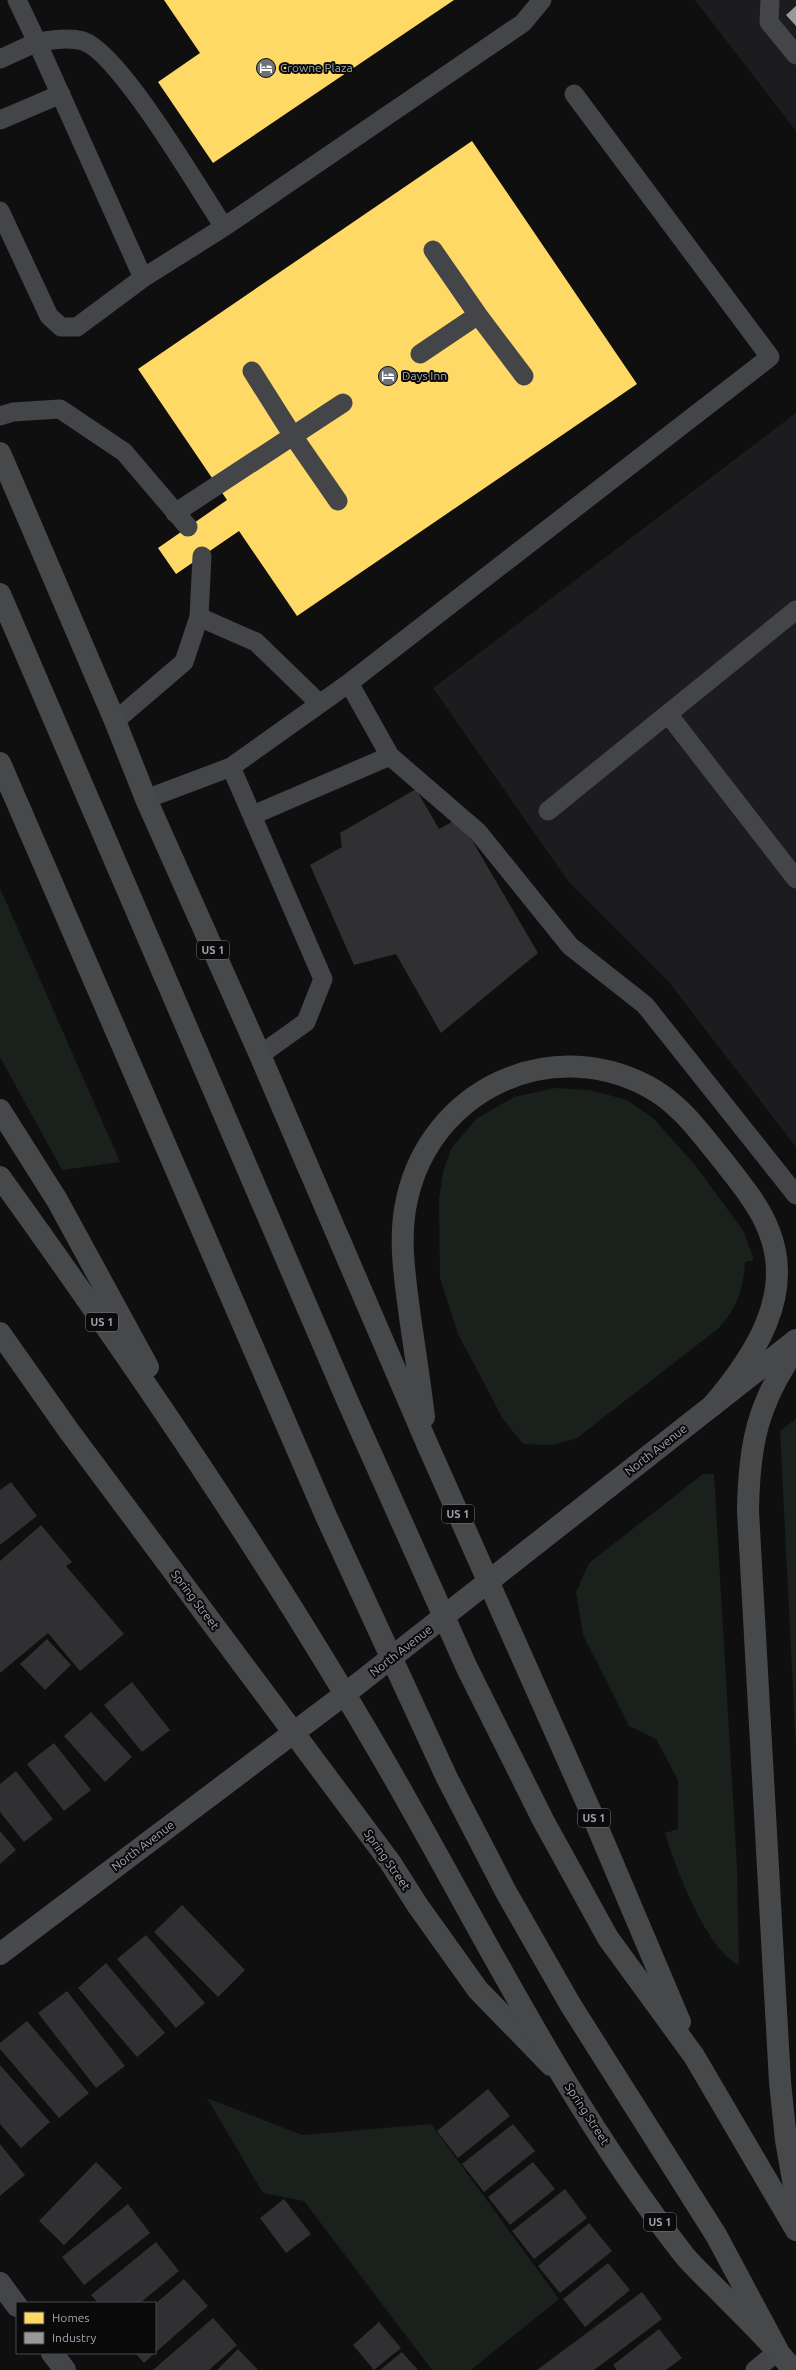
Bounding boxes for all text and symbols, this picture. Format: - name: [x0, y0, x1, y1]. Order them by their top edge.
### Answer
- hotel icon: Crowne Plaza: [255, 57, 277, 79]
- place label: Crowne Plaza: [280, 61, 353, 74]
- hotel icon: Days Inn: [377, 365, 399, 387]
- place label: Days Inn: [402, 369, 447, 382]
- road number: US 1: [197, 941, 229, 959]
- road number: US 1: [86, 1313, 118, 1331]
- street label: North Avenue: [622, 1421, 689, 1478]
- road number: US 1: [442, 1505, 474, 1523]
- street label: Spring Street: [169, 1568, 222, 1632]
- street label: North Avenue: [367, 1622, 434, 1679]
- road number: US 1: [578, 1809, 610, 1827]
- street label: North Avenue: [109, 1818, 177, 1873]
- street label: Spring Street: [362, 1827, 413, 1893]
- street label: Spring Street: [563, 2081, 612, 2147]
- road number: US 1: [644, 2213, 676, 2231]
- legend: [16, 2302, 156, 2354]
- text: Homes: [52, 2311, 90, 2324]
- text: Industry: [52, 2331, 97, 2344]

